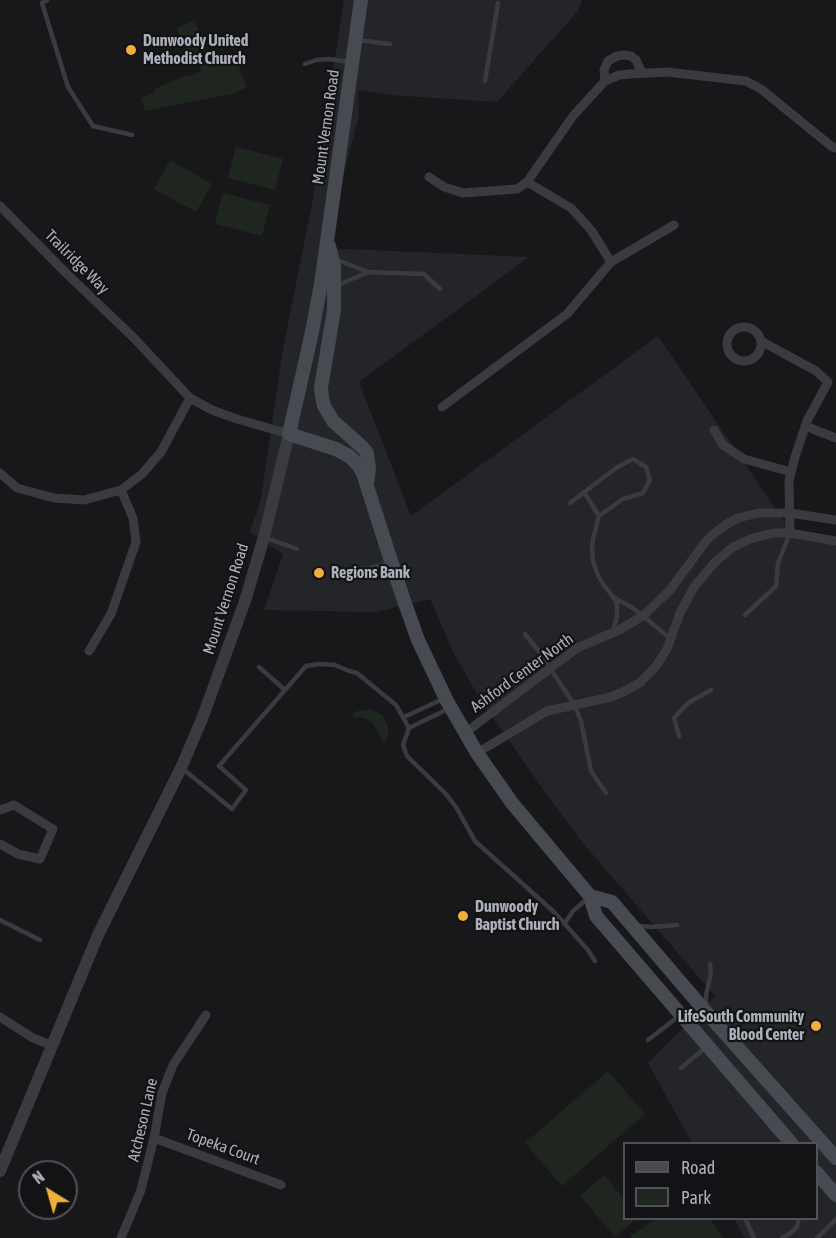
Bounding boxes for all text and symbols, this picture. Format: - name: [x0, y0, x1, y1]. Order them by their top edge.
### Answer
- place label: Dunwoody United Methodist Church: [143, 31, 248, 69]
- marker: Dunwoody United Methodist Church: [124, 43, 138, 57]
- street label: Mount Vernon Road: [308, 68, 344, 186]
- street label: Trailridge Way: [41, 226, 113, 298]
- street label: Mount Vernon Road: [199, 541, 253, 657]
- place label: Regions Bank: [331, 563, 410, 583]
- marker: Regions Bank: [312, 566, 326, 580]
- street label: Ashford Center North: [467, 629, 577, 717]
- place label: Dunwoody Baptist Church: [475, 897, 559, 935]
- marker: Dunwoody Baptist Church: [456, 909, 470, 923]
- place label: LifeSouth Community Blood Center: [678, 1007, 804, 1045]
- marker: LifeSouth Community Blood Center: [809, 1019, 823, 1033]
- street label: Atcheson Lane: [124, 1076, 162, 1164]
- street label: Topeka Court: [184, 1125, 262, 1169]
- legend: [623, 1142, 818, 1220]
- text: Road: [681, 1157, 715, 1178]
- north arrow: [18, 1160, 78, 1220]
- text: N: [29, 1167, 48, 1187]
- text: Park: [681, 1187, 711, 1208]

